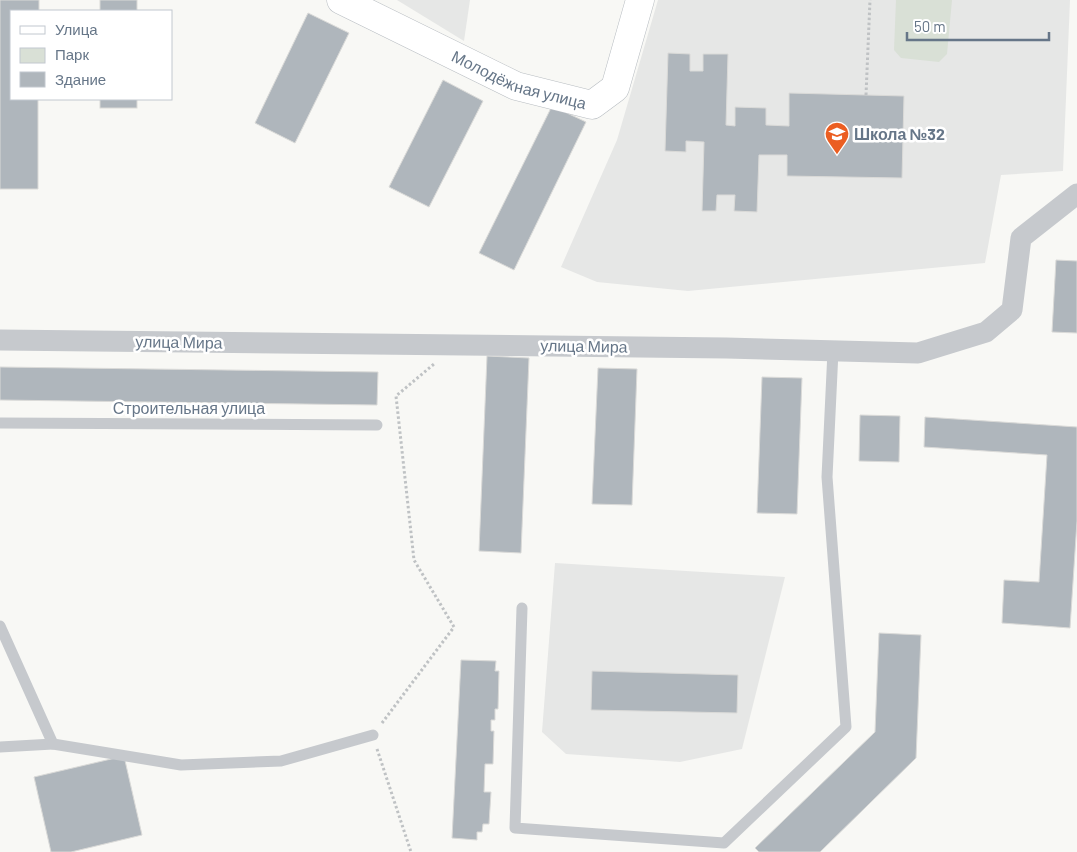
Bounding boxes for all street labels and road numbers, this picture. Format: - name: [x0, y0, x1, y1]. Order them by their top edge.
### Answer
- street label: Молодёжная улица: [449, 46, 589, 112]
- street label: улица Мира: [135, 331, 223, 352]
- street label: улица Мира: [540, 335, 628, 356]
- street label: Строительная улица: [113, 398, 265, 417]

